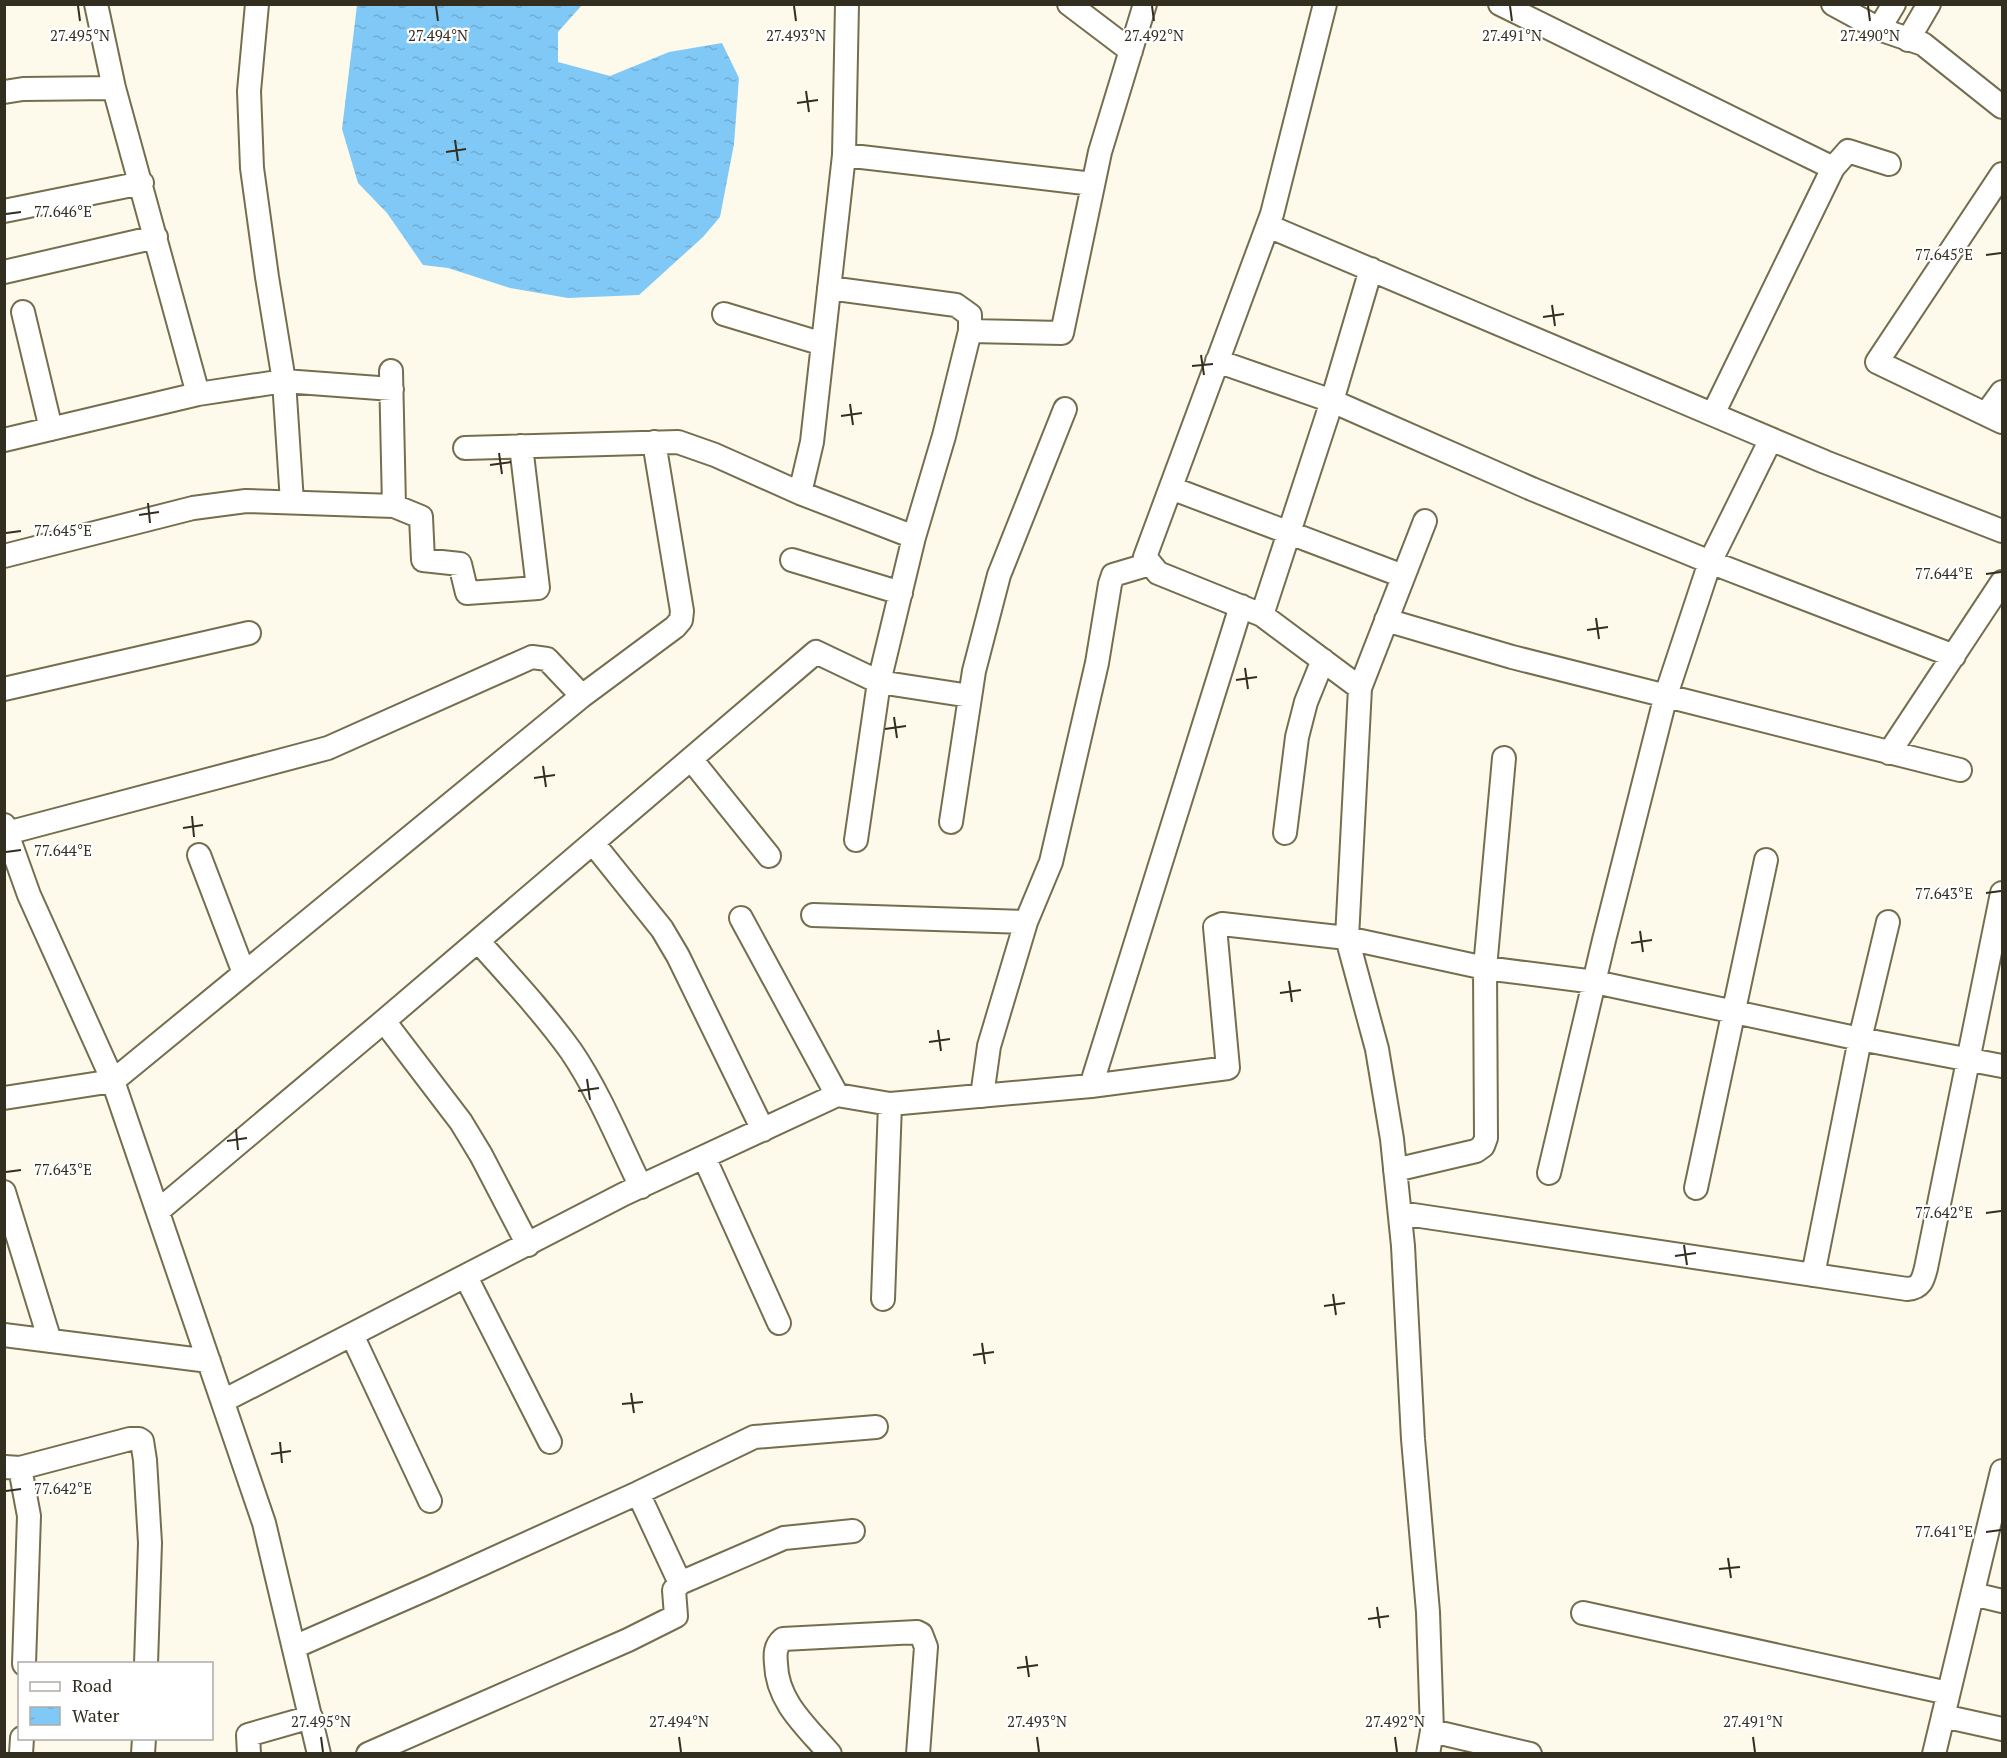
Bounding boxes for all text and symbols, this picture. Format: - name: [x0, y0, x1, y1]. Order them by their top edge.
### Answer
- text: 27.495°N: [50, 25, 110, 45]
- text: 27.494°N: [408, 25, 468, 45]
- text: 27.493°N: [766, 25, 826, 45]
- text: 27.492°N: [1124, 25, 1184, 45]
- text: 27.491°N: [1482, 25, 1542, 45]
- text: 27.490°N: [1840, 25, 1900, 45]
- text: 77.646°E: [34, 201, 92, 221]
- text: 77.645°E: [1915, 244, 1973, 264]
- text: 77.645°E: [34, 520, 92, 540]
- text: 77.644°E: [1915, 563, 1973, 583]
- text: 77.644°E: [34, 840, 92, 860]
- text: 77.643°E: [1915, 883, 1973, 903]
- text: 77.643°E: [34, 1159, 92, 1179]
- text: 77.642°E: [1915, 1202, 1973, 1222]
- text: 77.642°E: [34, 1478, 92, 1498]
- text: 77.641°E: [1915, 1521, 1973, 1541]
- legend: [18, 1662, 213, 1740]
- text: Road: [72, 1673, 112, 1697]
- text: Water: [72, 1703, 119, 1727]
- text: 27.495°N: [291, 1711, 351, 1731]
- text: 27.494°N: [649, 1711, 709, 1731]
- text: 27.493°N: [1007, 1711, 1067, 1731]
- text: 27.492°N: [1365, 1711, 1425, 1731]
- text: 27.491°N: [1723, 1711, 1783, 1731]

